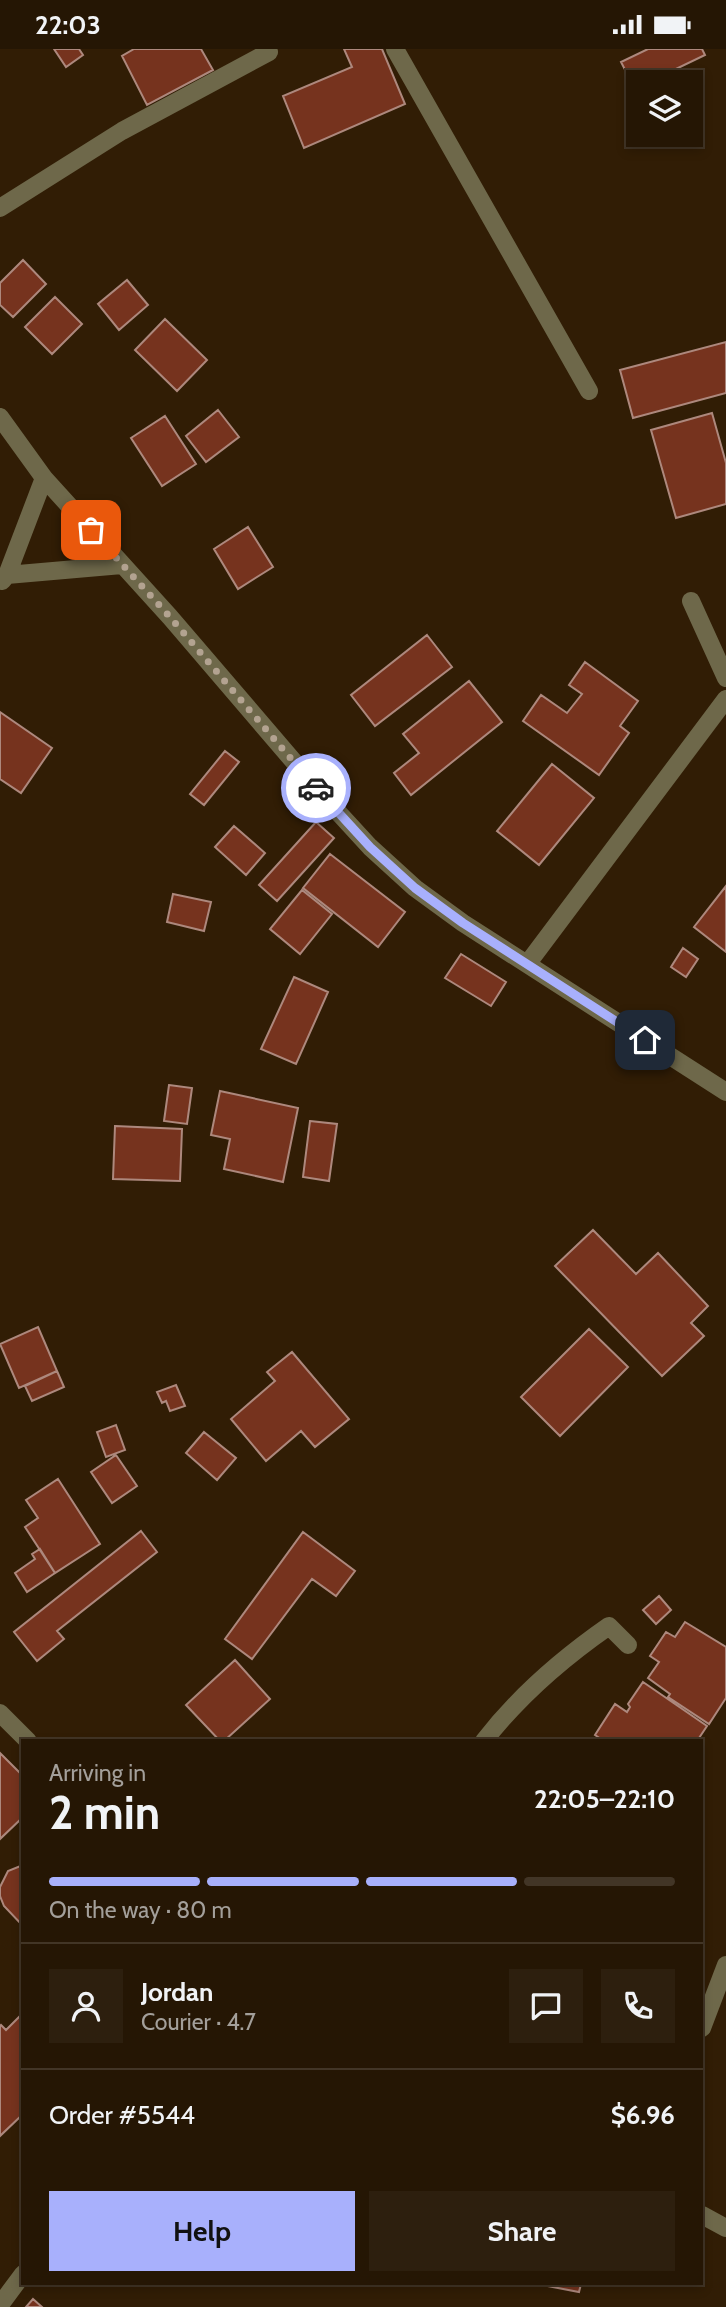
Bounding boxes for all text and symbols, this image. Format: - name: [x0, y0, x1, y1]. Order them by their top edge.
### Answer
- text: 22:03: [35, 9, 101, 41]
- map controls: [626, 70, 703, 147]
- button: layers: [626, 70, 703, 147]
- pin: [61, 500, 121, 560]
- icon: bag: [72, 511, 110, 549]
- courier: [281, 753, 351, 823]
- icon: car: [297, 769, 335, 807]
- pin: [615, 1010, 675, 1070]
- icon: home: [626, 1021, 664, 1059]
- text: Arriving in: [49, 1759, 146, 1787]
- text: 22:05–22:10: [534, 1783, 675, 1815]
- text: 2 min: [49, 1785, 160, 1841]
- text: On the way · 80 m: [49, 1896, 232, 1924]
- button: person: [49, 1969, 123, 2043]
- button: chat: [509, 1969, 583, 2043]
- button: phone: [601, 1969, 675, 2043]
- text: Jordan: [141, 1976, 213, 2008]
- text: Courier · 4.7: [141, 2008, 256, 2036]
- text: Order #5544: [49, 2099, 195, 2131]
- text: $6.96: [611, 2099, 675, 2131]
- button: Help: [49, 2191, 355, 2271]
- button: Share: [369, 2191, 675, 2271]

